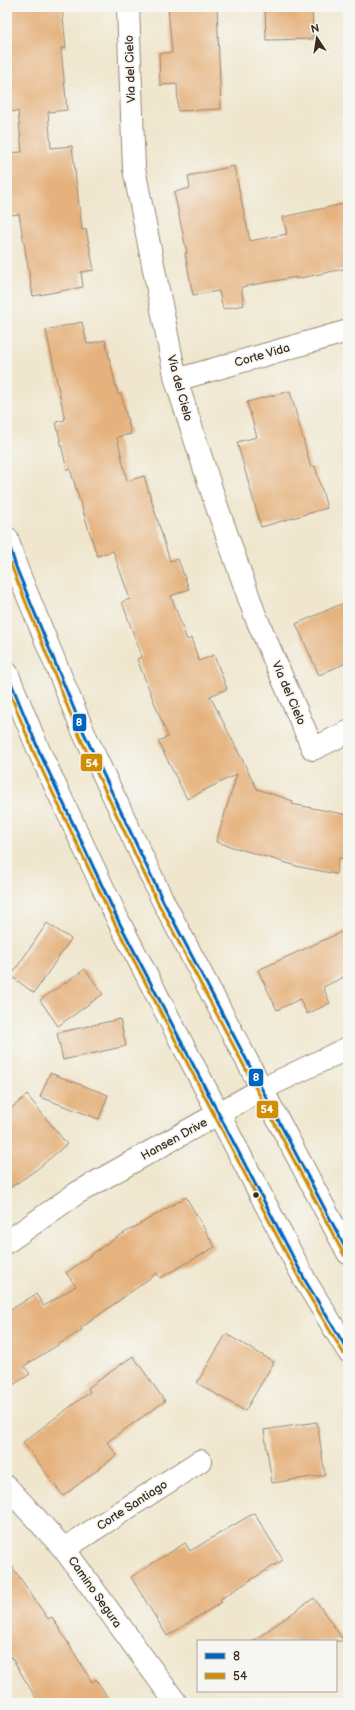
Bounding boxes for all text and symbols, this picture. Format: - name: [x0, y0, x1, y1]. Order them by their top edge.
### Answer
- north arrow: [297, 18, 337, 58]
- text: N: [310, 21, 320, 36]
- street label: Via del Cielo: [122, 35, 139, 103]
- street label: Corte Vida: [233, 340, 292, 371]
- street label: Via del Cielo: [163, 353, 196, 423]
- street label: Via del Cielo: [268, 659, 309, 728]
- line badge: 8: [72, 713, 87, 732]
- text: 8: [76, 716, 83, 729]
- line badge: 54: [80, 753, 103, 772]
- text: 54: [86, 757, 99, 770]
- line badge: 8: [248, 1068, 264, 1087]
- text: 8: [253, 1071, 260, 1084]
- line badge: 54: [256, 1100, 279, 1119]
- text: 54: [261, 1103, 274, 1116]
- street label: Hansen Drive: [138, 1115, 210, 1164]
- unlabelled marker: [251, 1190, 261, 1200]
- street label: Corte Santiago: [94, 1477, 171, 1534]
- street label: Camino Segura: [64, 1554, 125, 1631]
- legend: [197, 1640, 337, 1692]
- text: 8: [233, 1649, 240, 1664]
- text: 54: [233, 1669, 248, 1684]

